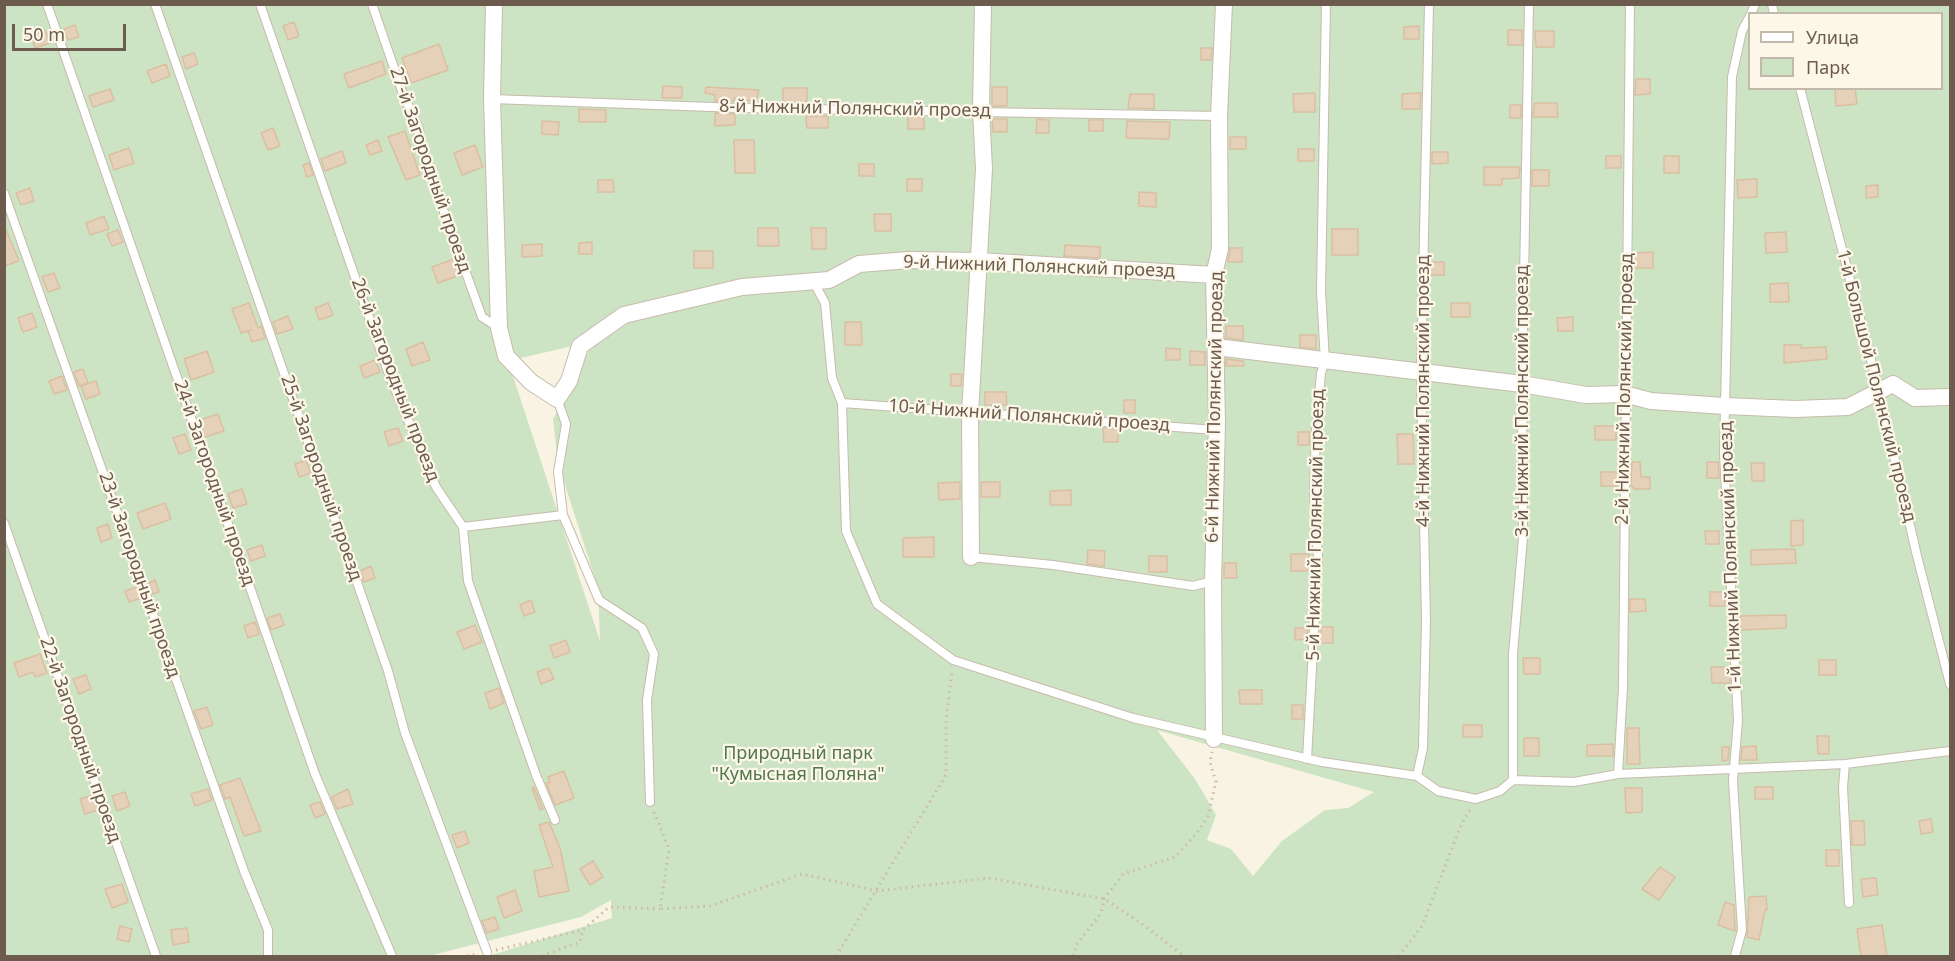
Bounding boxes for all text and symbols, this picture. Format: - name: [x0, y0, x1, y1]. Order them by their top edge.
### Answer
- scale bar: [15, 12, 129, 50]
- legend: [1748, 12, 1943, 90]
- text: 50 m: [23, 22, 65, 46]
- text: Улица: [1806, 25, 1859, 49]
- text: Парк: [1806, 55, 1850, 79]
- street label: 27-й Загородный проезд: [385, 64, 475, 276]
- street label: 8-й Нижний Полянский проезд: [719, 96, 991, 122]
- street label: 1-й Большой Полянский проезд: [1832, 247, 1920, 525]
- street label: 9-й Нижний Полянский проезд: [903, 251, 1175, 283]
- street label: 2-й Нижний Полянский проезд: [1612, 253, 1638, 525]
- street label: 4-й Нижний Полянский проезд: [1413, 255, 1435, 527]
- street label: 3-й Нижний Полянский проезд: [1512, 265, 1534, 537]
- street label: 6-й Нижний Полянский проезд: [1202, 271, 1228, 543]
- street label: 26-й Загородный проезд: [346, 275, 444, 485]
- street label: 25-й Загородный проезд: [276, 372, 366, 584]
- street label: 24-й Загородный проезд: [169, 377, 259, 589]
- street label: 5-й Нижний Полянский проезд: [1303, 389, 1329, 661]
- street label: 10-й Нижний Полянский проезд: [888, 395, 1170, 437]
- street label: 1-й Нижний Полянский проезд: [1715, 421, 1747, 693]
- street label: 23-й Загородный проезд: [94, 469, 184, 681]
- street label: 22-й Загородный проезд: [35, 634, 125, 846]
- park label: Природный парк "Кумысная Поляна": [711, 743, 885, 786]

